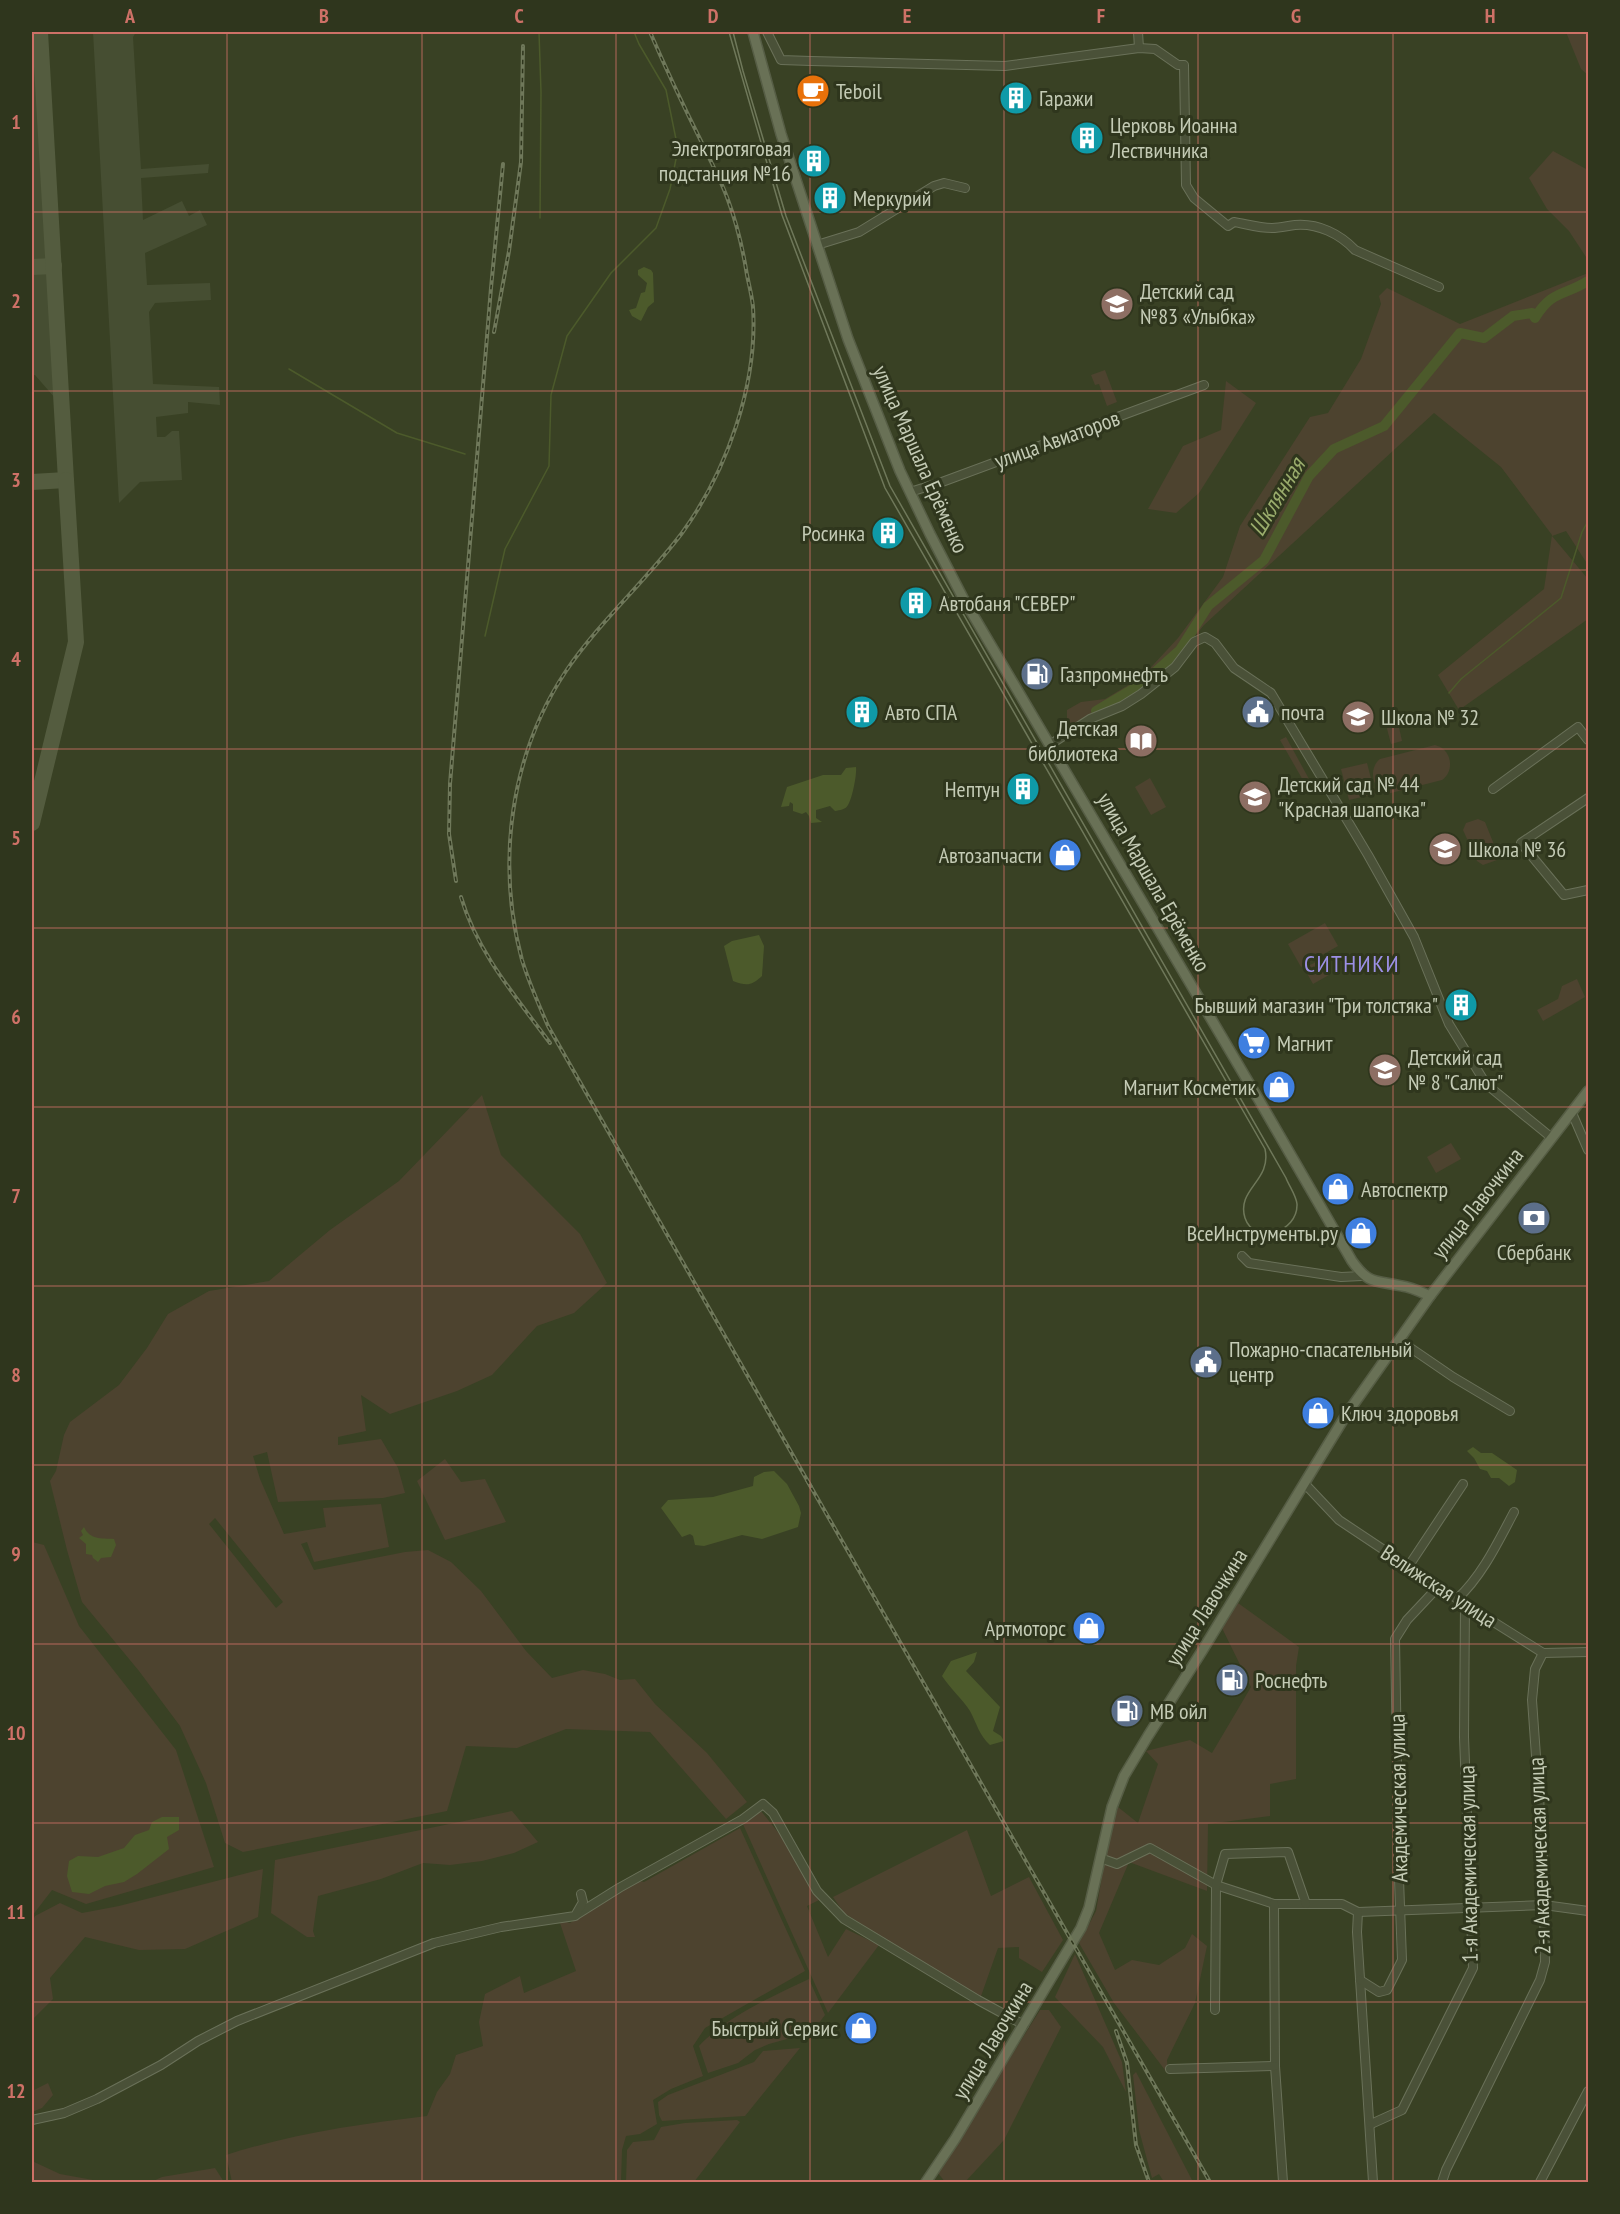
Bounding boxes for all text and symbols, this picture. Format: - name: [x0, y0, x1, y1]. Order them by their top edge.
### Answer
- text: A: [124, 3, 136, 29]
- text: B: [319, 3, 329, 29]
- text: C: [514, 3, 524, 29]
- text: D: [708, 3, 719, 29]
- text: E: [903, 3, 911, 29]
- text: F: [1097, 3, 1105, 29]
- text: G: [1291, 3, 1301, 29]
- text: H: [1485, 3, 1495, 29]
- cafe icon: Teboil: [795, 73, 831, 109]
- place label: Teboil: [836, 77, 882, 105]
- building icon: Гаражи: [998, 80, 1034, 116]
- place label: Гаражи: [1039, 84, 1094, 112]
- text: 1: [11, 109, 21, 135]
- place label: Церковь Иоанна Лествичника: [1109, 111, 1238, 164]
- building icon: Церковь Иоанна Лествичника: [1069, 120, 1105, 156]
- place label: Электротяговая подстанция №16: [659, 134, 791, 187]
- building icon: Электротяговая подстанция №16: [796, 143, 832, 179]
- building icon: Меркурий: [812, 180, 848, 216]
- place label: Меркурий: [853, 184, 931, 212]
- place label: Детский сад №83 «Улыбка»: [1140, 277, 1255, 330]
- school or university icon: Детский сад №83 «Улыбка»: [1099, 286, 1135, 322]
- text: 2: [11, 288, 21, 314]
- street label: улица Маршала Ерёменко: [867, 361, 975, 557]
- street label: улица Авиаторов: [991, 403, 1124, 475]
- water label: Шклянная: [1241, 451, 1313, 541]
- text: 3: [11, 467, 21, 493]
- building icon: Росинка: [870, 515, 906, 551]
- place label: Росинка: [802, 519, 865, 547]
- building icon: Автобаня "СЕВЕР": [898, 585, 934, 621]
- place label: Автобаня "СЕВЕР": [939, 589, 1075, 617]
- text: 4: [11, 646, 21, 672]
- fuel station icon: Газпромнефть: [1019, 656, 1055, 692]
- place label: Газпромнефть: [1060, 660, 1168, 688]
- building icon: Авто СПА: [844, 694, 880, 730]
- public building icon: почта: [1240, 694, 1276, 730]
- place label: Авто СПА: [885, 698, 958, 726]
- place label: почта: [1281, 698, 1325, 726]
- school or university icon: Школа № 32: [1340, 699, 1376, 735]
- place label: Школа № 32: [1381, 703, 1479, 731]
- place label: Детская библиотека: [1028, 714, 1118, 767]
- library icon: Детская библиотека: [1123, 723, 1159, 759]
- place label: Детский сад № 44 "Красная шапочка": [1278, 770, 1426, 823]
- building icon: Нептун: [1005, 771, 1041, 807]
- place label: Нептун: [945, 775, 1000, 803]
- school or university icon: Детский сад № 44 "Красная шапочка": [1237, 779, 1273, 815]
- street label: улица Маршала Ерёменко: [1091, 787, 1217, 977]
- text: 5: [11, 825, 21, 851]
- school or university icon: Школа № 36: [1427, 831, 1463, 867]
- place label: Школа № 36: [1468, 835, 1566, 863]
- shop icon: Автозапчасти: [1047, 837, 1083, 873]
- place label: Автозапчасти: [939, 841, 1042, 869]
- district label: СИТНИКИ: [1304, 948, 1400, 979]
- building icon: Бывший магазин "Три толстяка": [1443, 987, 1479, 1023]
- place label: Бывший магазин "Три толстяка": [1194, 991, 1438, 1019]
- text: 6: [11, 1004, 21, 1030]
- supermarket icon: Магнит: [1236, 1025, 1272, 1061]
- place label: Магнит: [1277, 1029, 1334, 1057]
- place label: Детский сад № 8 "Салют": [1408, 1043, 1503, 1096]
- school or university icon: Детский сад № 8 "Салют": [1367, 1052, 1403, 1088]
- shop icon: Магнит Косметик: [1261, 1069, 1297, 1105]
- place label: Магнит Косметик: [1123, 1073, 1256, 1101]
- street label: улица Лавочкина: [1425, 1142, 1529, 1264]
- shop icon: Автоспектр: [1320, 1171, 1356, 1207]
- place label: Автоспектр: [1361, 1175, 1448, 1203]
- text: 7: [11, 1183, 21, 1209]
- bank icon: Сбербанк: [1516, 1200, 1552, 1236]
- shop icon: ВсеИнструменты.ру: [1343, 1215, 1379, 1251]
- place label: ВсеИнструменты.ру: [1187, 1219, 1339, 1247]
- place label: Сбербанк: [1497, 1238, 1572, 1266]
- place label: Пожарно-спасательный центр: [1229, 1335, 1412, 1388]
- public building icon: Пожарно-спасательный центр: [1188, 1344, 1224, 1380]
- text: 8: [11, 1362, 21, 1388]
- shop icon: Ключ здоровья: [1300, 1395, 1336, 1431]
- place label: Ключ здоровья: [1341, 1399, 1458, 1427]
- street label: Велижская улица: [1376, 1538, 1502, 1634]
- text: 9: [11, 1541, 21, 1567]
- street label: улица Лавочкина: [1159, 1543, 1253, 1671]
- shop icon: Артмоторс: [1071, 1610, 1107, 1646]
- place label: Артмоторс: [985, 1614, 1066, 1642]
- fuel station icon: Роснефть: [1214, 1662, 1250, 1698]
- place label: Роснефть: [1255, 1666, 1327, 1694]
- fuel station icon: МВ ойл: [1109, 1693, 1145, 1729]
- place label: МВ ойл: [1150, 1697, 1207, 1725]
- street label: Академическая улица: [1383, 1713, 1413, 1883]
- text: 10: [6, 1720, 26, 1746]
- street label: 2-я Академическая улица: [1522, 1757, 1556, 1955]
- street label: 1-я Академическая улица: [1452, 1765, 1484, 1963]
- text: 11: [6, 1899, 26, 1925]
- street label: улица Лавочкина: [946, 1976, 1038, 2104]
- shop icon: Быстрый Сервис: [843, 2010, 879, 2046]
- place label: Быстрый Сервис: [712, 2014, 838, 2042]
- text: 12: [6, 2078, 26, 2104]

